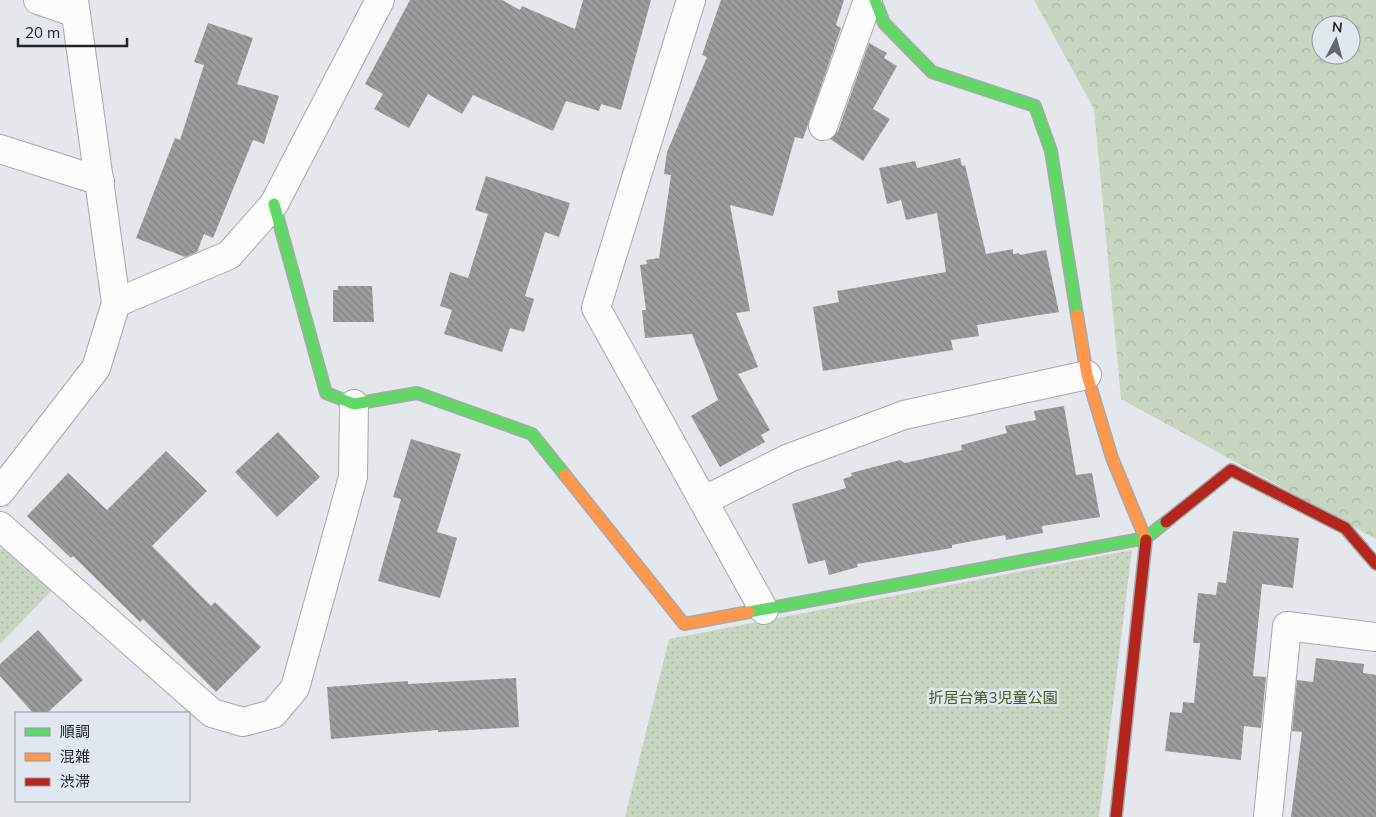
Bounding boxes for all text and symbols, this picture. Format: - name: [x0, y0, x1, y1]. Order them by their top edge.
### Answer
- scale bar: [18, 15, 126, 47]
- north arrow: [1311, 15, 1361, 65]
- text: N: [1331, 18, 1344, 37]
- text: 20 m: [25, 23, 60, 42]
- park label: 折居台第3児童公園: [928, 688, 1058, 707]
- legend: [15, 712, 190, 802]
- text: 順調: [60, 722, 90, 741]
- text: 混雑: [60, 747, 90, 766]
- text: 渋滞: [60, 772, 90, 791]

